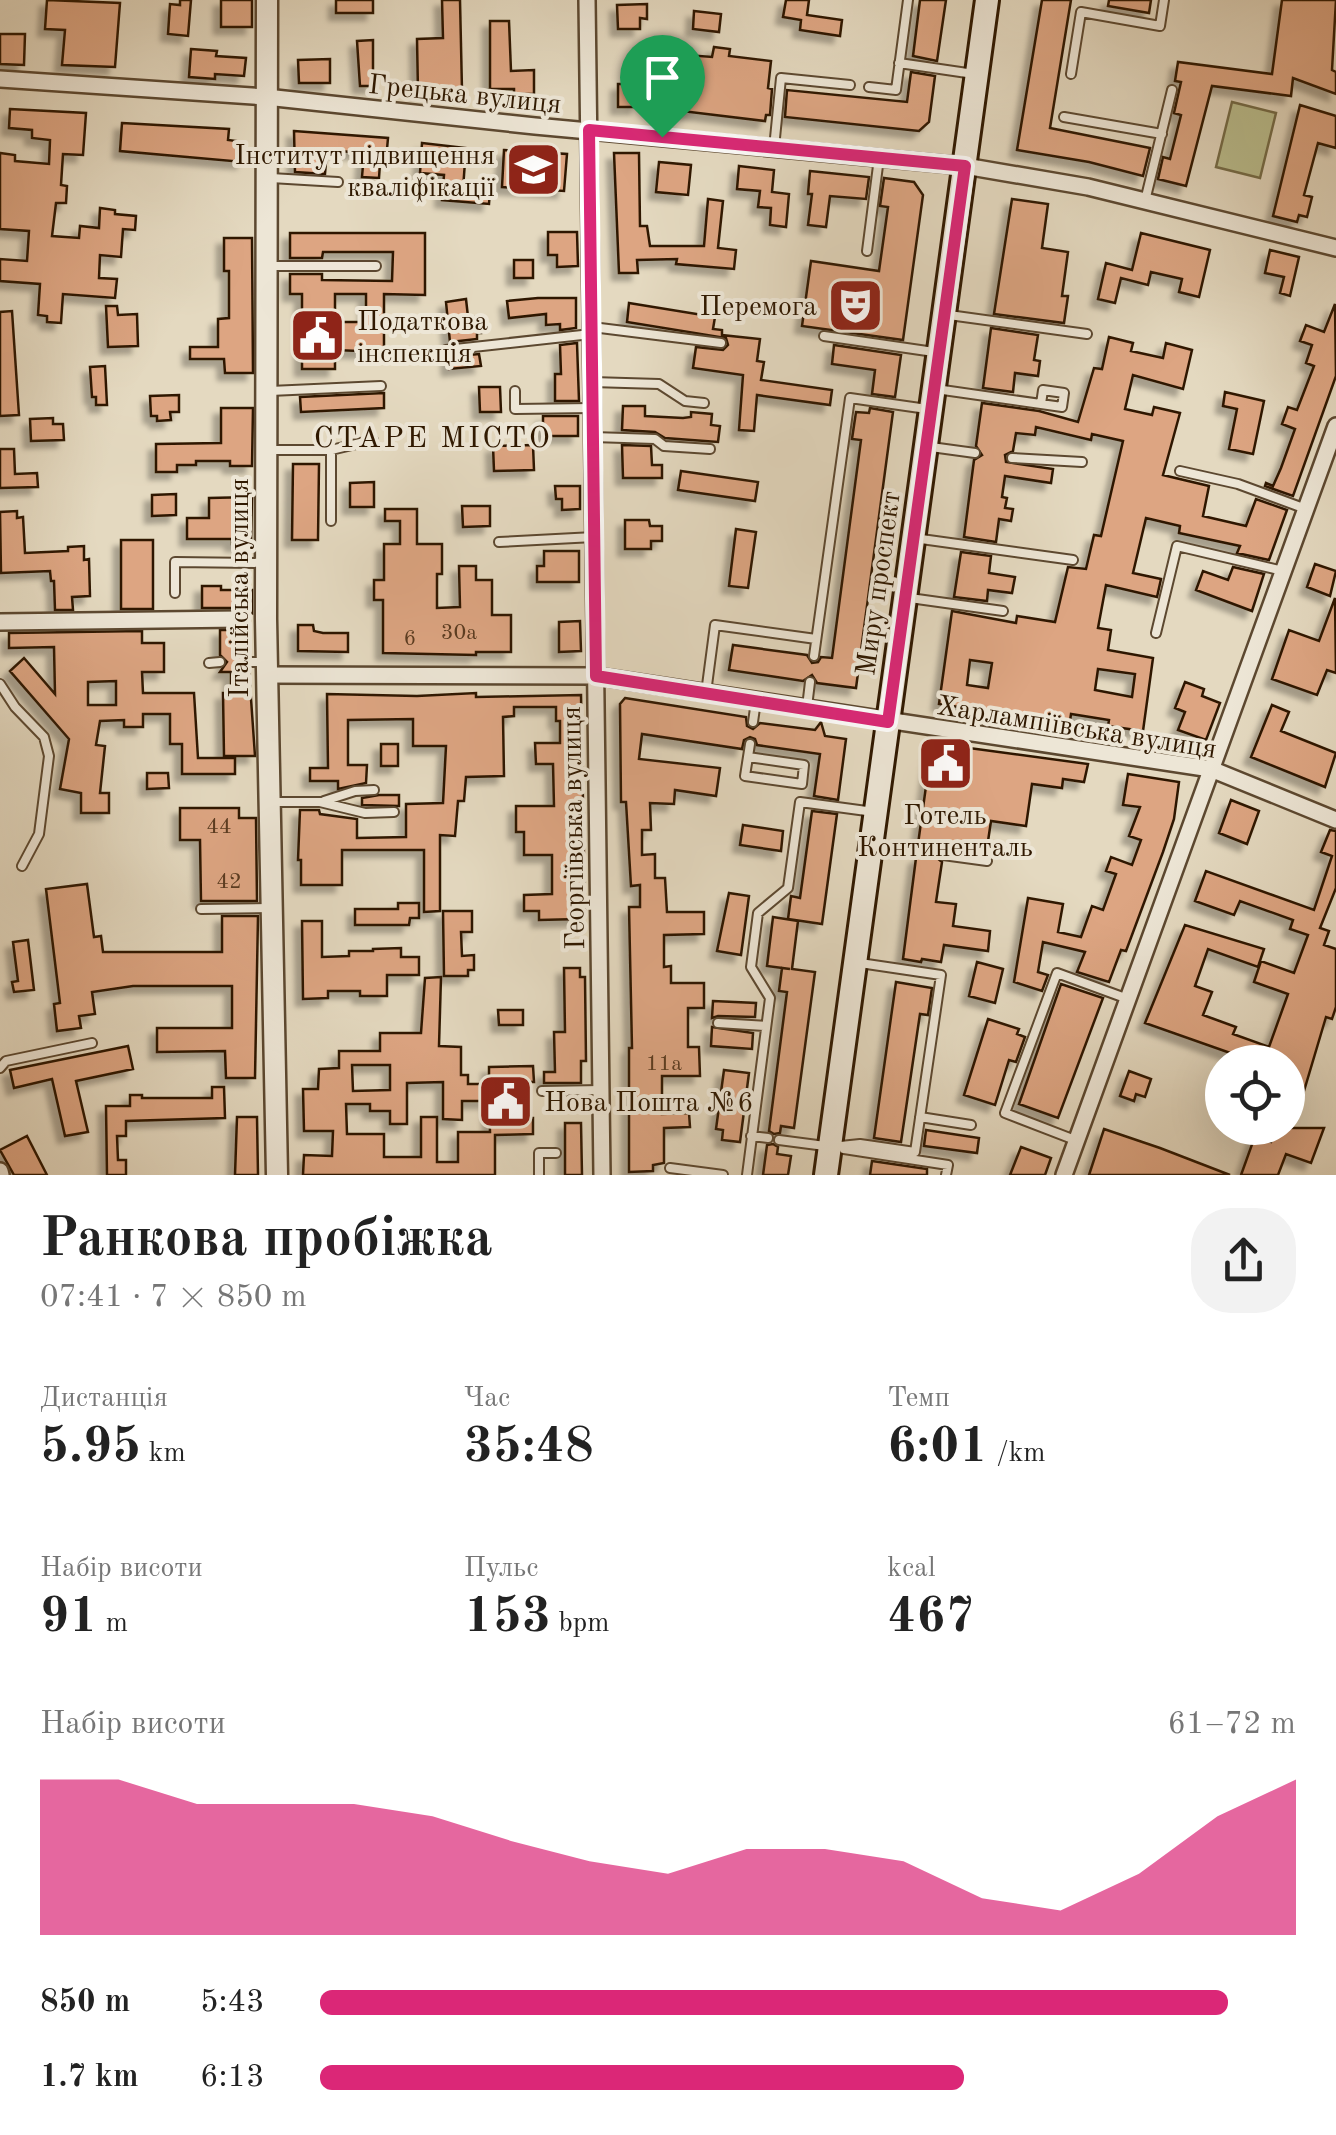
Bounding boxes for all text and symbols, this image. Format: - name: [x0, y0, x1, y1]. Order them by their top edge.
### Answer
- pin: [620, 35, 705, 138]
- icon: arrive: [635, 50, 690, 105]
- street label: Грецька вулиця: [367, 72, 563, 120]
- school or university icon: Інститут підвищення кваліфікації: [504, 140, 564, 200]
- place label: Інститут підвищення кваліфікації: [234, 143, 495, 203]
- theatre icon: Перемога: [826, 275, 886, 335]
- place label: Перемога: [700, 294, 817, 322]
- public building icon: Податкова інспекція: [288, 306, 348, 366]
- place label: Податкова інспекція: [357, 309, 488, 369]
- district label: СТАРЕ МІСТО: [314, 424, 552, 454]
- street label: Італійська вулиця: [227, 478, 255, 698]
- street label: Миру проспект: [853, 489, 907, 678]
- house number: 30а: [441, 622, 477, 644]
- house number: 6: [404, 628, 416, 650]
- street label: Харлампіївська вулиця: [935, 693, 1218, 765]
- street label: Георгіївська вулиця: [559, 706, 591, 950]
- public building icon: Готель Континенталь: [915, 733, 975, 793]
- place label: Готель Континенталь: [857, 803, 1033, 863]
- house number: 44: [206, 816, 232, 838]
- house number: 42: [216, 871, 242, 893]
- map controls: [1205, 1045, 1305, 1145]
- button: locate: [1205, 1045, 1305, 1145]
- house number: 11а: [646, 1053, 682, 1075]
- public building icon: Нова Пошта №6: [475, 1071, 535, 1131]
- place label: Нова Пошта №6: [544, 1090, 753, 1118]
- button: share: [1191, 1208, 1296, 1313]
- text: Ранкова пробіжка: [40, 1213, 493, 1268]
- text: 07:41 · 7 × 850 m: [40, 1282, 307, 1314]
- text: Дистанція: [40, 1385, 168, 1413]
- text: Час: [464, 1385, 510, 1413]
- text: Темп: [887, 1385, 950, 1413]
- text: 5.95: [40, 1423, 141, 1473]
- text: 35:48: [464, 1423, 594, 1473]
- text: 6:01: [887, 1423, 988, 1473]
- text: km: [141, 1440, 186, 1468]
- text: /km: [988, 1440, 1046, 1468]
- text: Набір висоти: [40, 1555, 203, 1583]
- text: Пульс: [464, 1555, 538, 1583]
- text: kcal: [887, 1555, 936, 1583]
- text: 91: [40, 1593, 98, 1643]
- text: 153: [464, 1593, 551, 1643]
- text: 467: [887, 1593, 974, 1643]
- text: m: [98, 1610, 128, 1638]
- text: bpm: [551, 1610, 610, 1638]
- text: Набір висоти: [40, 1709, 226, 1741]
- text: 61–72 m: [1168, 1709, 1296, 1741]
- text: 850 m: [40, 1987, 130, 2019]
- text: 5:43: [200, 1987, 265, 2019]
- text: 1.7 km: [40, 2062, 139, 2094]
- text: 6:13: [200, 2062, 265, 2094]

